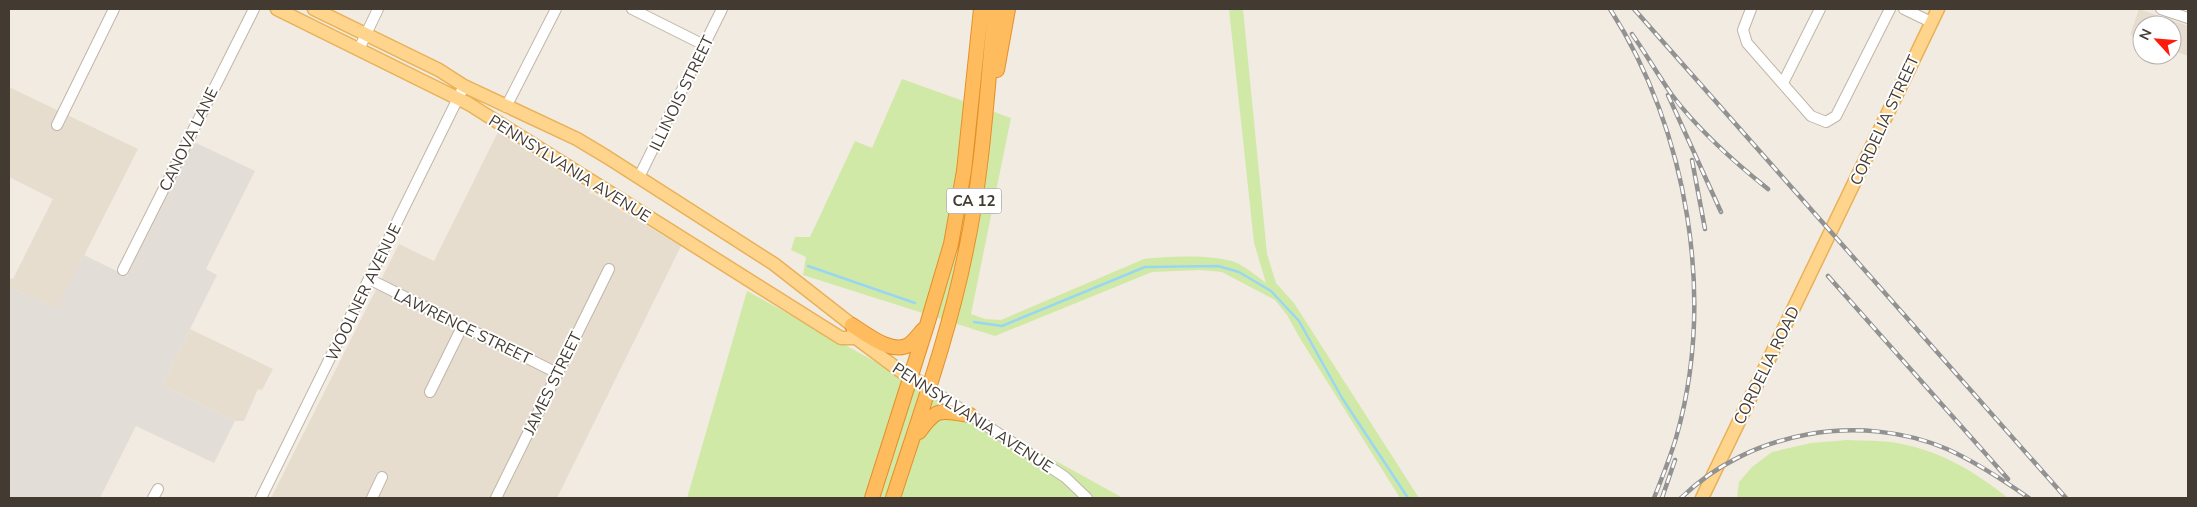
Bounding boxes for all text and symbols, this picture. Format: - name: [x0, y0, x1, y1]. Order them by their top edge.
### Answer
- north arrow: [2132, 15, 2182, 65]
- text: N: [2135, 26, 2157, 43]
- street label: ILLINOIS STREET: [644, 32, 720, 155]
- street label: CORDELIA STREET: [1845, 51, 1925, 189]
- street label: CANOVA LANE: [154, 84, 224, 195]
- street label: PENNSYLVANIA AVENUE: [484, 110, 655, 228]
- road number: CA 12: [946, 188, 1002, 214]
- street label: WOOLNER AVENUE: [321, 220, 407, 365]
- street label: LAWRENCE STREET: [390, 284, 536, 370]
- street label: CORDELIA ROAD: [1729, 302, 1805, 428]
- street label: JAMES STREET: [518, 328, 587, 439]
- street label: PENNSYLVANIA AVENUE: [888, 358, 1057, 478]

